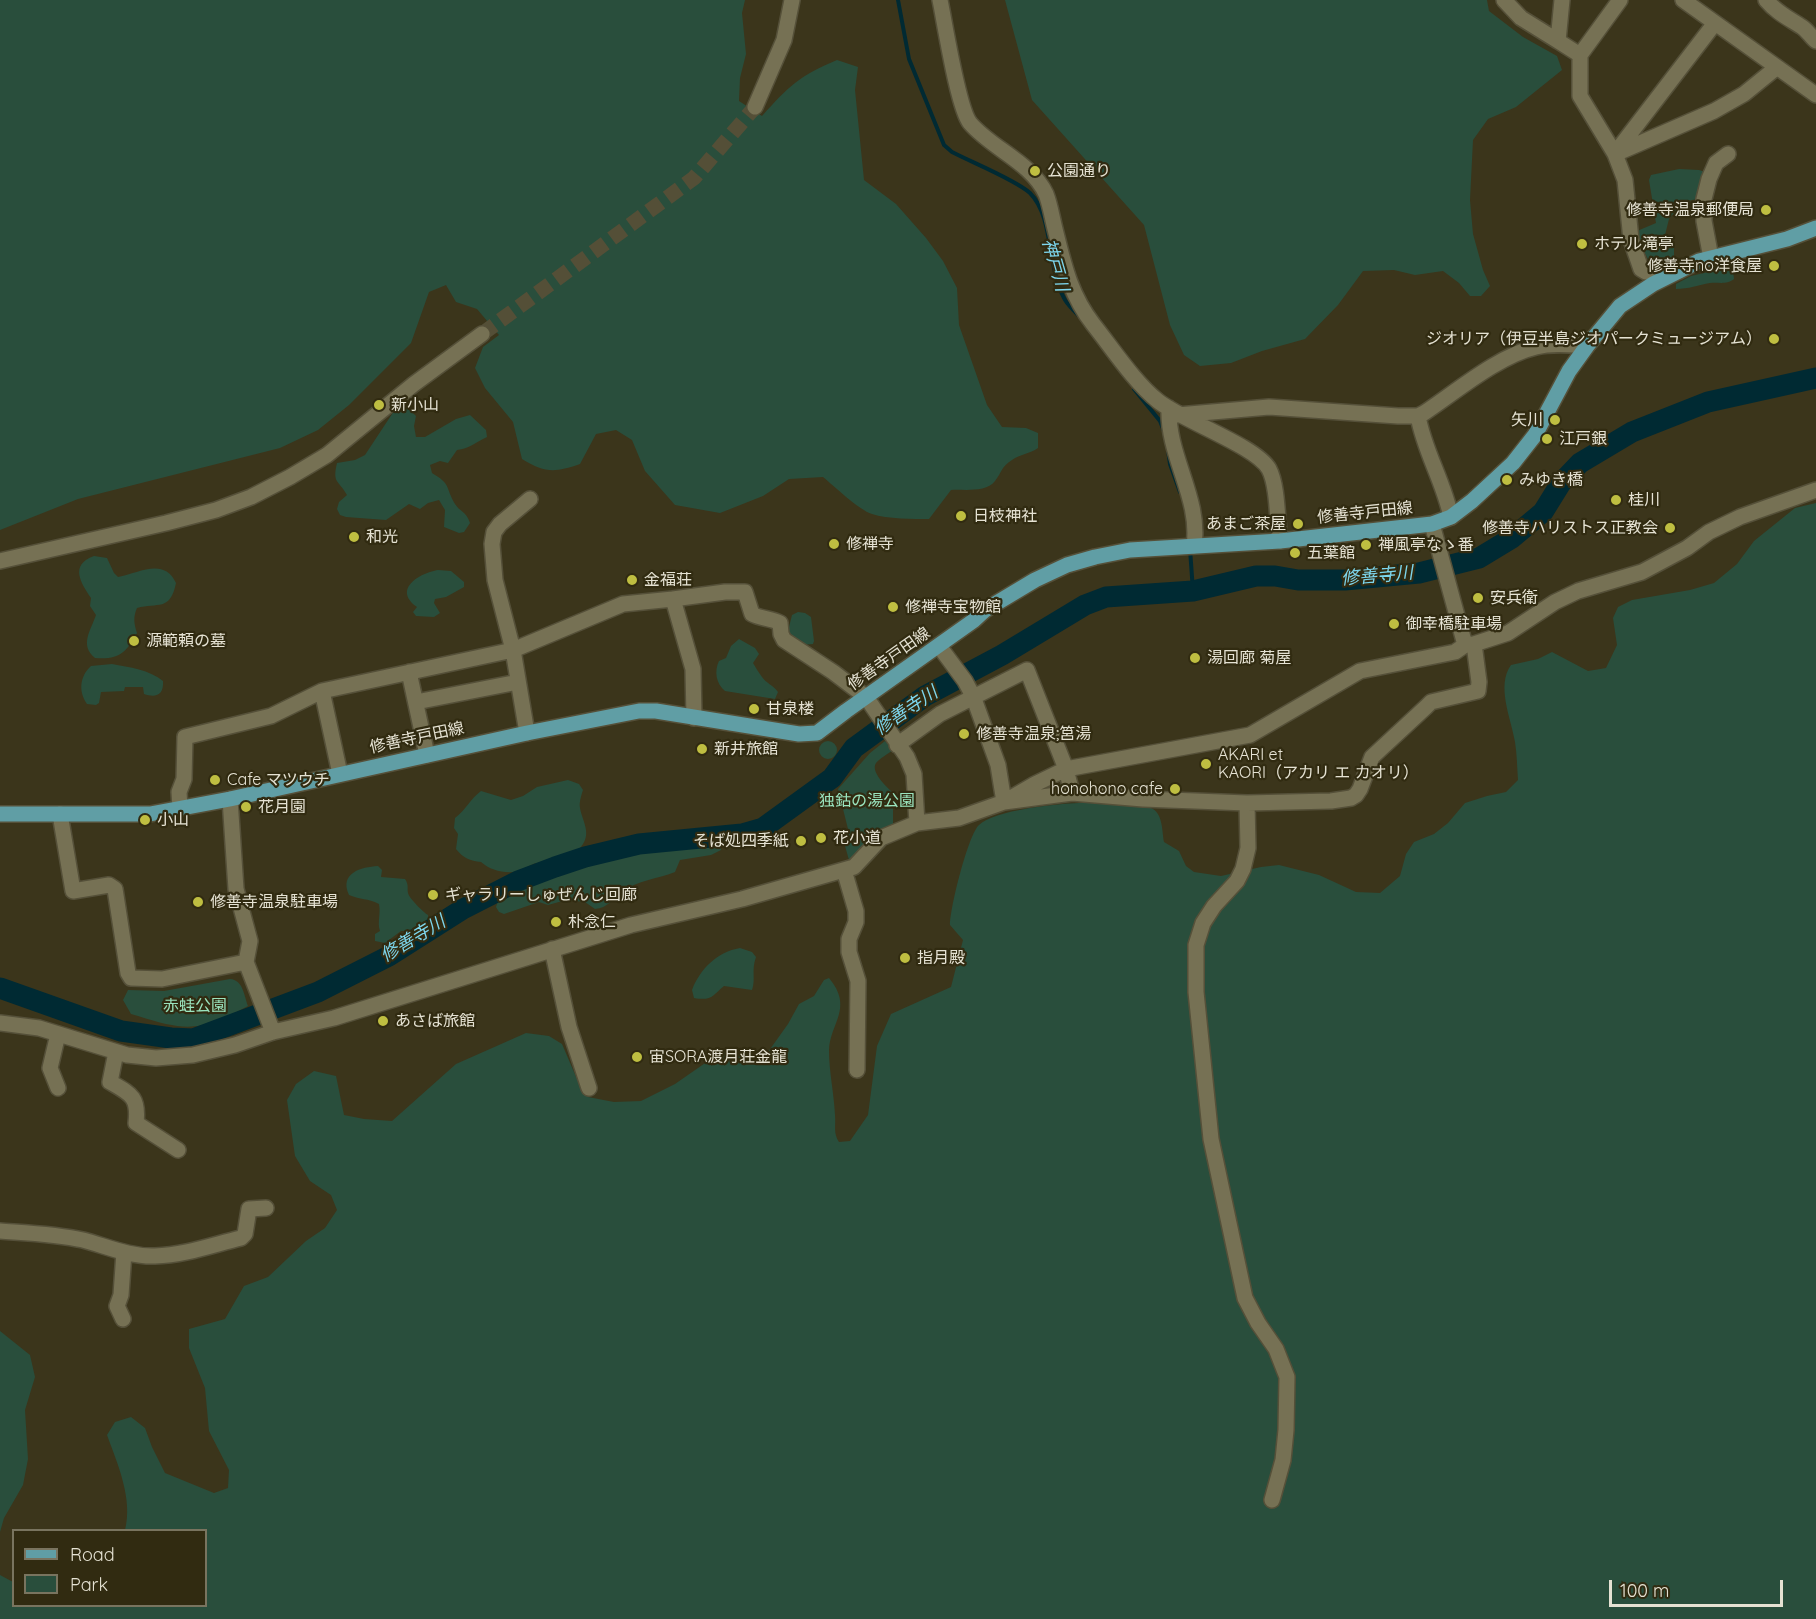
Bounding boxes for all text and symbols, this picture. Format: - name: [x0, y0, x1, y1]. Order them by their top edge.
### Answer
- place label: 公園通り: [1047, 161, 1111, 181]
- marker: 公園通り: [1028, 164, 1042, 178]
- place label: 修善寺温泉郵便局: [1626, 200, 1754, 220]
- marker: 修善寺温泉郵便局: [1759, 203, 1773, 217]
- place label: ホテル滝亭: [1594, 234, 1674, 254]
- water label: 神戸川: [1037, 236, 1073, 294]
- marker: ホテル滝亭: [1575, 237, 1589, 251]
- place label: 修善寺no洋食屋: [1647, 256, 1762, 276]
- marker: 修善寺no洋食屋: [1767, 259, 1781, 273]
- place label: ジオリア（伊豆半島ジオパークミュージアム）: [1426, 329, 1762, 349]
- marker: ジオリア（伊豆半島ジオパークミュージアム）: [1767, 332, 1781, 346]
- place label: 新小山: [391, 395, 439, 415]
- marker: 新小山: [372, 398, 386, 412]
- place label: 矢川: [1511, 410, 1543, 430]
- marker: 矢川: [1548, 413, 1562, 427]
- place label: 江戸銀: [1559, 429, 1607, 449]
- marker: 江戸銀: [1540, 432, 1554, 446]
- place label: みゆき橋: [1519, 470, 1583, 490]
- marker: みゆき橋: [1500, 473, 1514, 487]
- place label: 桂川: [1628, 490, 1660, 510]
- marker: 桂川: [1609, 493, 1623, 507]
- street label: 修善寺戸田線: [1316, 498, 1414, 528]
- place label: 日枝神社: [973, 506, 1037, 526]
- marker: 日枝神社: [954, 509, 968, 523]
- place label: あまご茶屋: [1206, 514, 1286, 534]
- marker: あまご茶屋: [1291, 517, 1305, 531]
- place label: 修善寺ハリストス正教会: [1482, 518, 1658, 538]
- marker: 修善寺ハリストス正教会: [1663, 521, 1677, 535]
- place label: 和光: [366, 527, 398, 547]
- marker: 和光: [347, 530, 361, 544]
- place label: 修禅寺: [846, 534, 894, 554]
- place label: 禅風亭なゝ番: [1378, 535, 1474, 555]
- marker: 修禅寺: [827, 537, 841, 551]
- marker: 禅風亭なゝ番: [1359, 538, 1373, 552]
- place label: 五葉館: [1307, 543, 1355, 563]
- marker: 五葉館: [1288, 546, 1302, 560]
- water label: 修善寺川: [1340, 562, 1414, 590]
- place label: 金福荘: [644, 570, 692, 590]
- marker: 金福荘: [625, 573, 639, 587]
- place label: 安兵衛: [1490, 588, 1538, 608]
- marker: 安兵衛: [1471, 591, 1485, 605]
- place label: 修禅寺宝物館: [905, 597, 1001, 617]
- marker: 修禅寺宝物館: [886, 600, 900, 614]
- place label: 御幸橋駐車場: [1406, 614, 1502, 634]
- marker: 御幸橋駐車場: [1387, 617, 1401, 631]
- street label: 修善寺戸田線: [844, 624, 934, 694]
- place label: 源範頼の墓: [146, 631, 226, 651]
- marker: 源範頼の墓: [127, 634, 141, 648]
- place label: 湯回廊 菊屋: [1207, 648, 1291, 668]
- marker: 湯回廊 菊屋: [1188, 651, 1202, 665]
- water label: 修善寺川: [870, 682, 942, 740]
- place label: 甘泉楼: [766, 699, 814, 719]
- marker: 甘泉楼: [747, 702, 761, 716]
- street label: 修善寺戸田線: [368, 719, 466, 757]
- place label: 修善寺温泉;筥湯: [976, 724, 1091, 744]
- marker: 修善寺温泉;筥湯: [957, 727, 971, 741]
- place label: 新井旅館: [714, 739, 778, 759]
- marker: 新井旅館: [695, 742, 709, 756]
- place label: AKARI et KAORI（アカリ エ カオリ）: [1218, 745, 1419, 783]
- marker: AKARI et KAORI（アカリ エ カオリ）: [1199, 757, 1213, 771]
- place label: Cafe マツウチ: [227, 770, 330, 790]
- marker: Cafe マツウチ: [208, 773, 222, 787]
- place label: honohono cafe: [1051, 779, 1163, 799]
- marker: honohono cafe: [1168, 782, 1182, 796]
- park label: 独鈷の湯公園: [819, 791, 915, 811]
- place label: 花月園: [258, 797, 306, 817]
- marker: 花月園: [239, 800, 253, 814]
- place label: 小山: [157, 810, 189, 830]
- marker: 小山: [138, 813, 152, 827]
- place label: 花小道: [833, 828, 881, 848]
- place label: そば処四季紙: [693, 831, 789, 851]
- marker: 花小道: [814, 831, 828, 845]
- marker: そば処四季紙: [794, 834, 808, 848]
- place label: ギャラリーしゅぜんじ回廊: [445, 885, 637, 905]
- marker: ギャラリーしゅぜんじ回廊: [426, 888, 440, 902]
- place label: 修善寺温泉駐車場: [210, 892, 338, 912]
- marker: 修善寺温泉駐車場: [191, 895, 205, 909]
- water label: 修善寺川: [377, 911, 449, 967]
- place label: 朴念仁: [568, 912, 616, 932]
- marker: 朴念仁: [549, 915, 563, 929]
- place label: 指月殿: [917, 948, 965, 968]
- marker: 指月殿: [898, 951, 912, 965]
- park label: 赤蛙公園: [163, 996, 227, 1016]
- place label: あさば旅館: [395, 1011, 475, 1031]
- marker: あさば旅館: [376, 1014, 390, 1028]
- place label: 宙SORA渡月荘金龍: [649, 1047, 787, 1067]
- marker: 宙SORA渡月荘金龍: [630, 1050, 644, 1064]
- legend: [12, 1529, 207, 1607]
- text: Road: [70, 1543, 115, 1566]
- scale bar: [1612, 1568, 1786, 1606]
- text: Park: [70, 1573, 108, 1596]
- text: 100 m: [1620, 1579, 1669, 1602]

